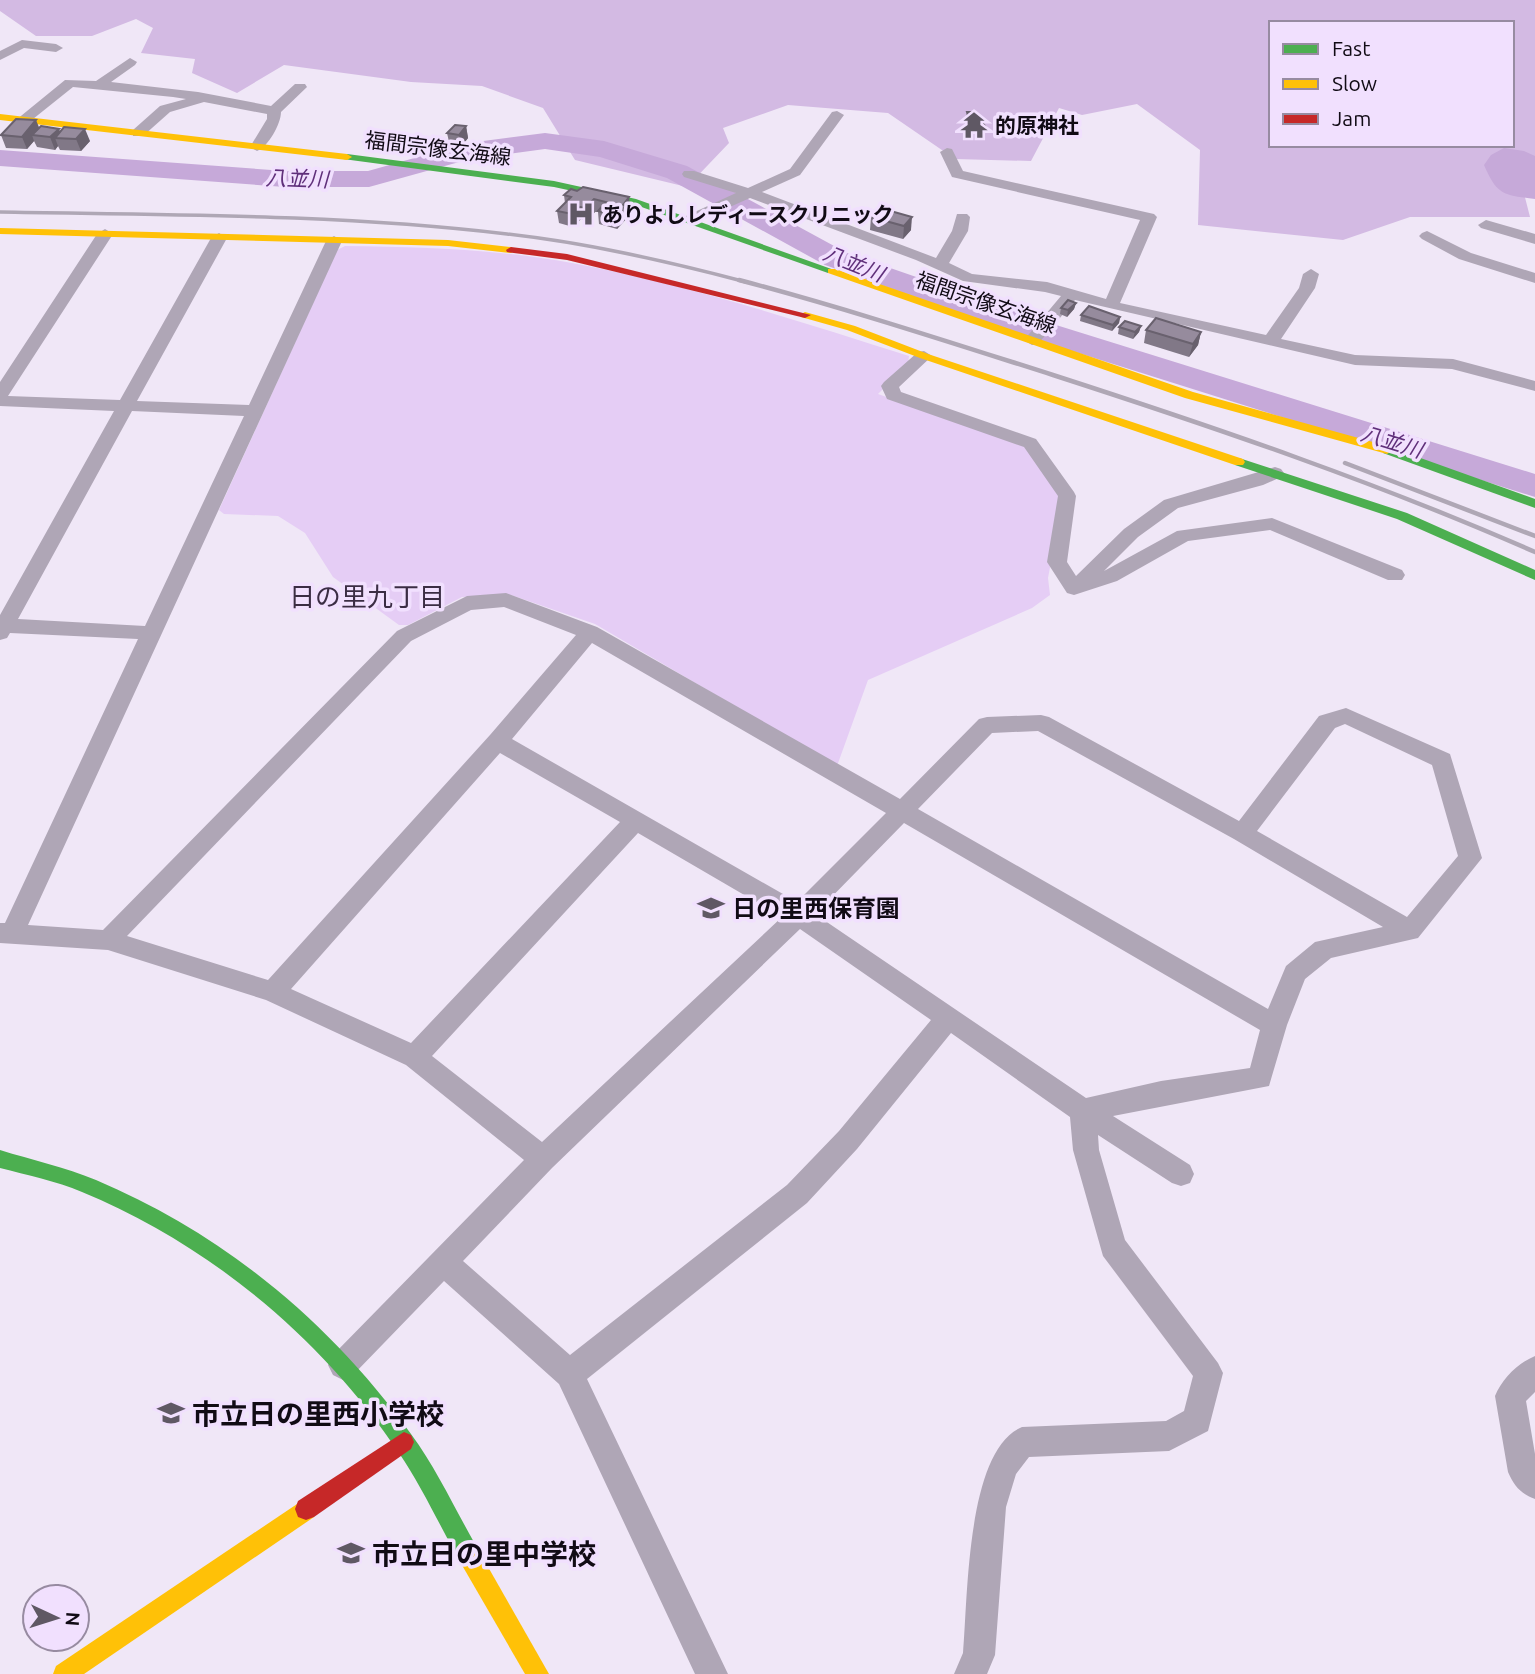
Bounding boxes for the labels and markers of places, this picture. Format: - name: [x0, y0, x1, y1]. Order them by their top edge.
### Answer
- temple icon: 的原神社: [959, 110, 989, 140]
- place label: 的原神社: [995, 113, 1079, 137]
- hospital icon: ありよしレディースクリニック: [566, 199, 596, 229]
- place label: ありよしレディースクリニック: [602, 202, 893, 226]
- school or university icon: 日の里西保育園: [696, 893, 726, 923]
- place label: 日の里西保育園: [732, 895, 900, 922]
- school or university icon: 市立日の里西小学校: [156, 1398, 186, 1428]
- place label: 市立日の里西小学校: [192, 1398, 444, 1429]
- school or university icon: 市立日の里中学校: [336, 1538, 366, 1568]
- place label: 市立日の里中学校: [372, 1538, 596, 1569]

